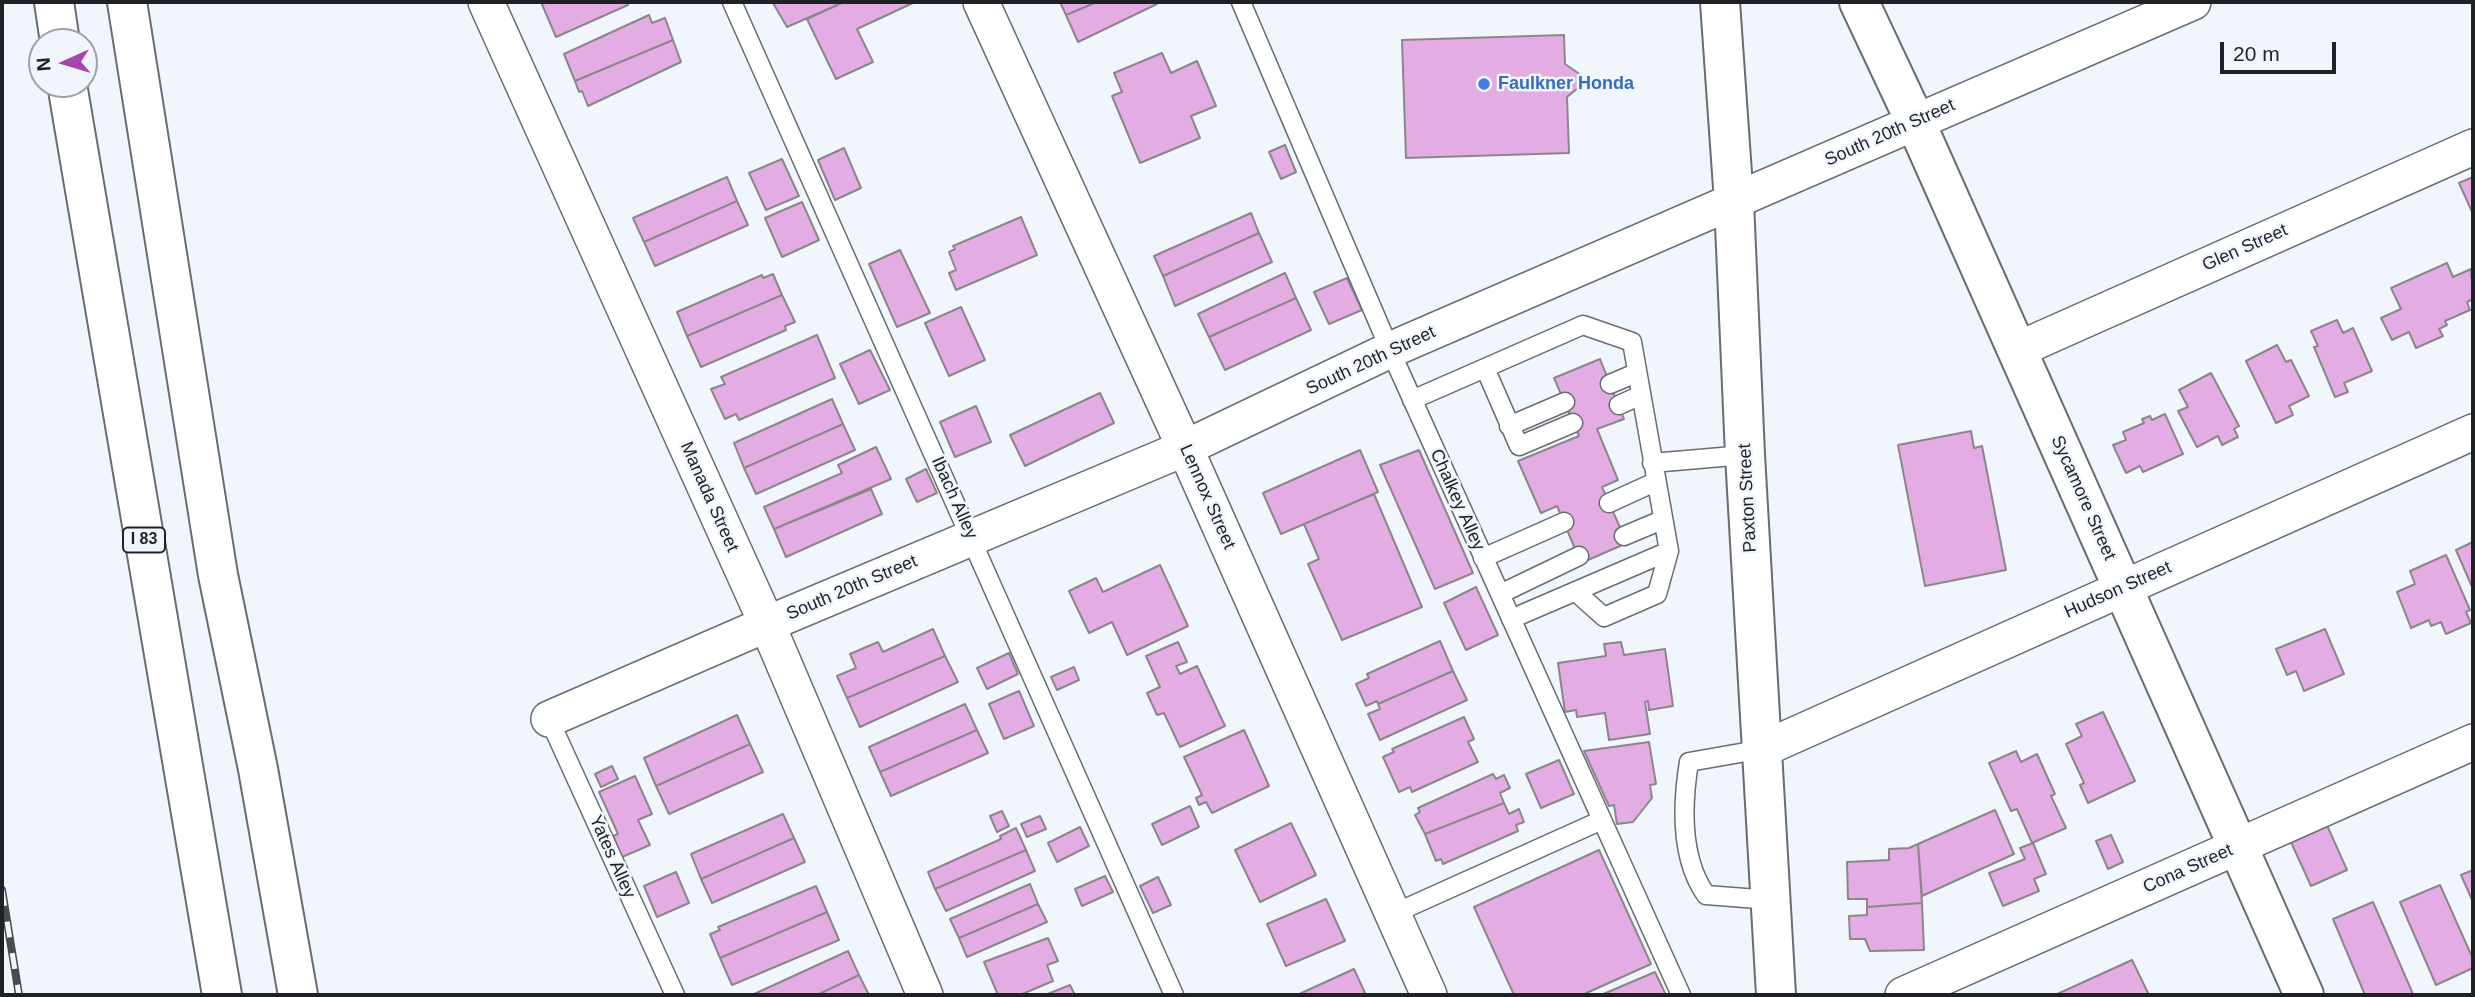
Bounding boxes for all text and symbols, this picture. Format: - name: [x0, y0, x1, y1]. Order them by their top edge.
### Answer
- north arrow: [28, 28, 98, 98]
- scale bar: [2223, 28, 2338, 72]
- text: 20 m: [2233, 42, 2280, 65]
- text: N: [33, 57, 55, 72]
- place label: Faulkner Honda: [1498, 73, 1634, 95]
- marker: Faulkner Honda: [1476, 76, 1492, 92]
- street label: South 20th Street: [1822, 95, 1958, 171]
- street label: Glen Street: [2199, 220, 2291, 276]
- street label: South 20th Street: [1303, 322, 1439, 400]
- street label: Sycamore Street: [2046, 432, 2120, 564]
- street label: Manada Street: [675, 439, 743, 555]
- street label: Lennox Street: [1174, 441, 1240, 553]
- street label: Paxton Street: [1734, 443, 1762, 553]
- street label: Chalkey Alley: [1425, 446, 1489, 554]
- street label: Ibach Alley: [926, 453, 982, 543]
- road number: I 83: [123, 527, 165, 552]
- street label: South 20th Street: [783, 551, 921, 625]
- street label: Hudson Street: [2061, 557, 2175, 623]
- street label: Yates Alley: [584, 812, 640, 902]
- street label: Cona Street: [2140, 840, 2236, 898]

